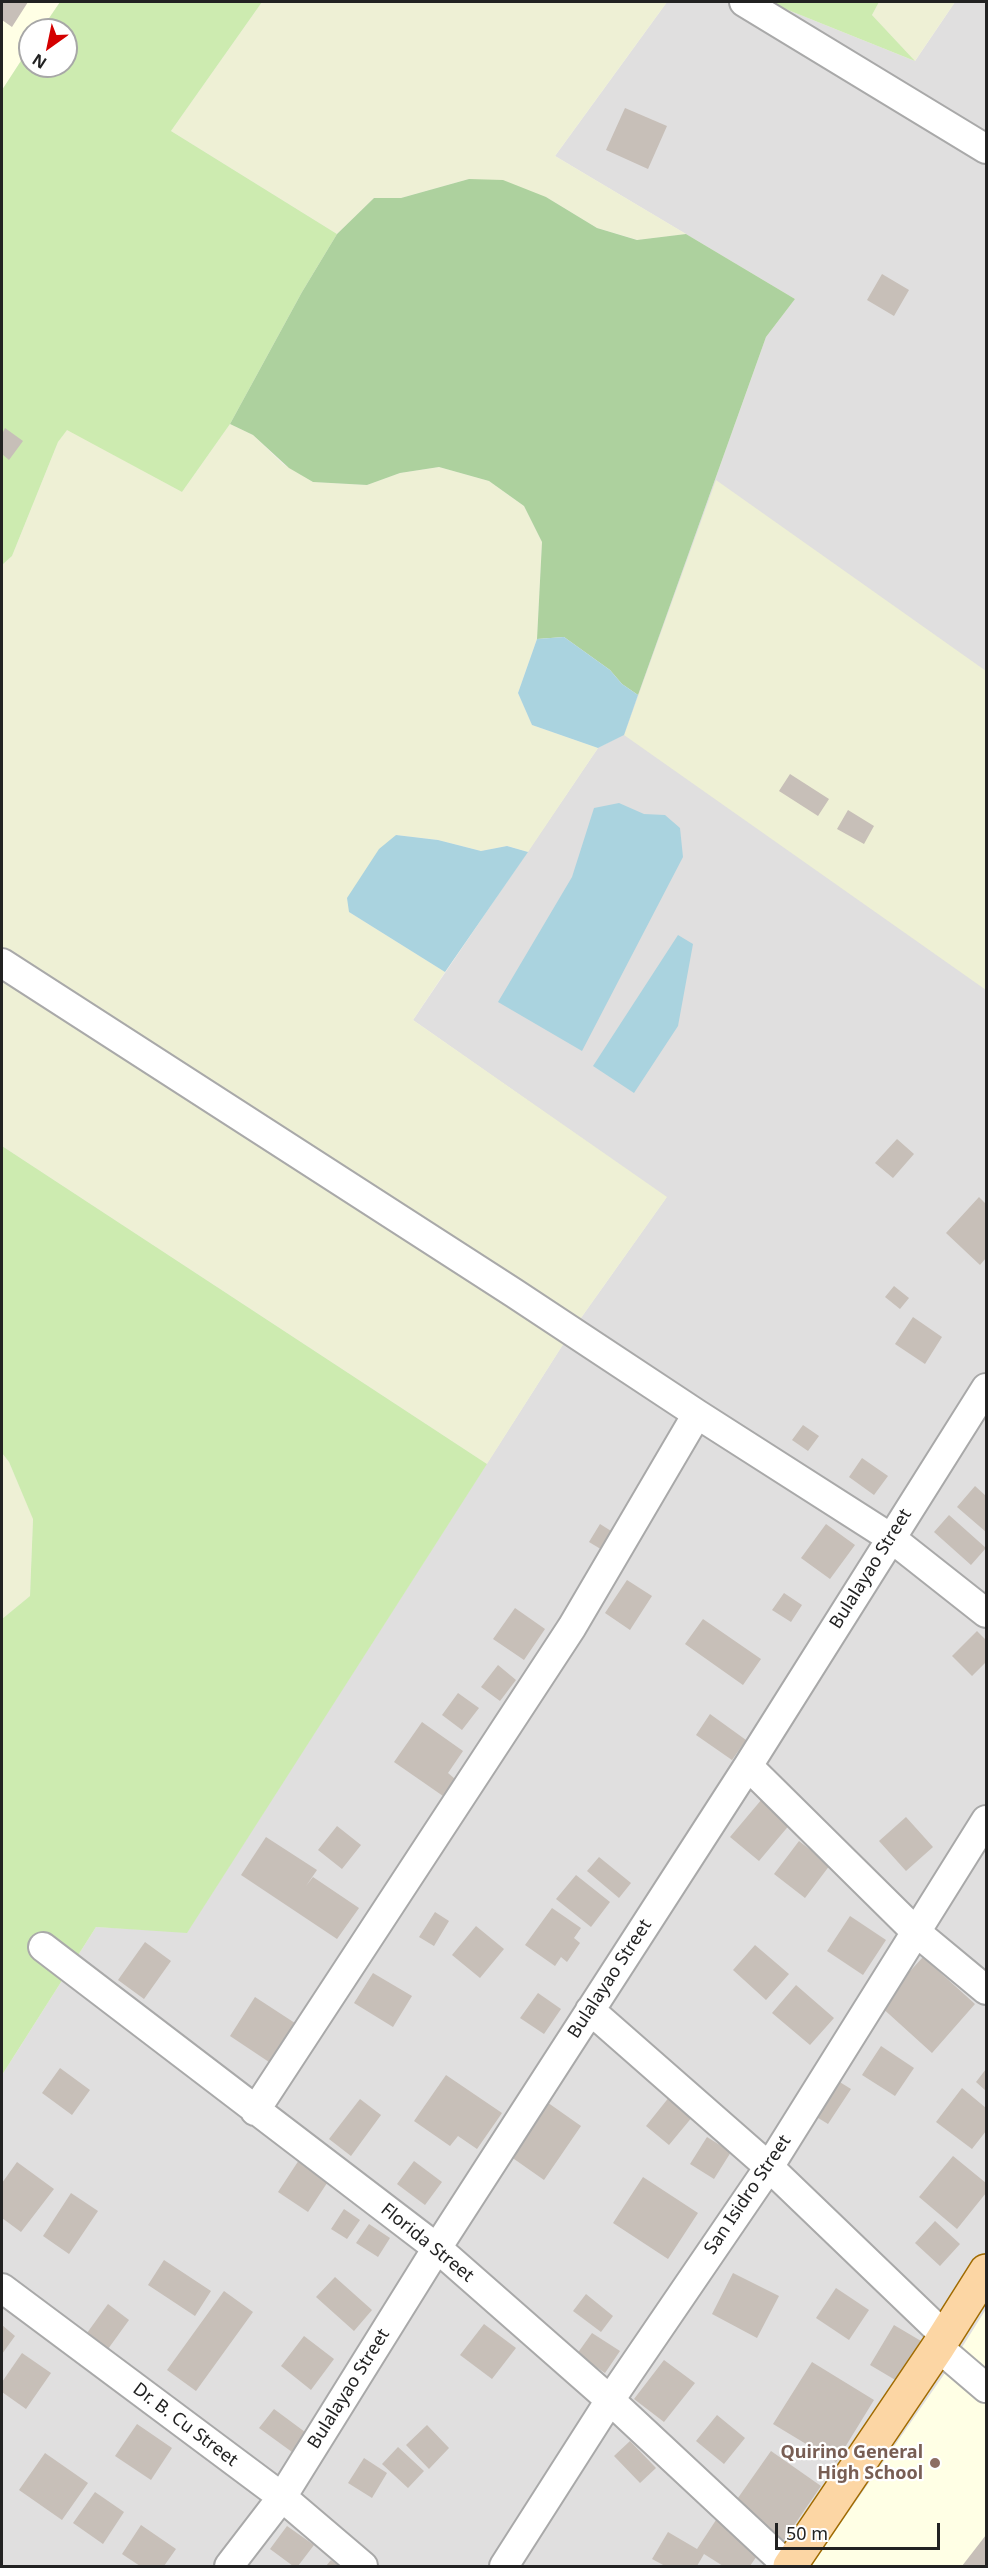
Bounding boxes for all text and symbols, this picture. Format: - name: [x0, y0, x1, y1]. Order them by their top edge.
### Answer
- north arrow: [18, 18, 78, 78]
- text: N: [28, 49, 51, 74]
- street label: Bulalayao Street: [825, 1505, 917, 1633]
- street label: Bulalayao Street: [564, 1915, 656, 2043]
- street label: San Isidro Street: [700, 2131, 796, 2259]
- street label: Florida Street: [376, 2199, 478, 2287]
- street label: Bulalayao Street: [303, 2325, 395, 2453]
- street label: Dr. B. Cu Street: [128, 2379, 242, 2471]
- place label: Quirino General High School: [781, 2442, 923, 2484]
- marker: Quirino General High School: [928, 2456, 942, 2470]
- scale bar: [778, 2511, 943, 2549]
- text: 50 m: [786, 2521, 828, 2545]

